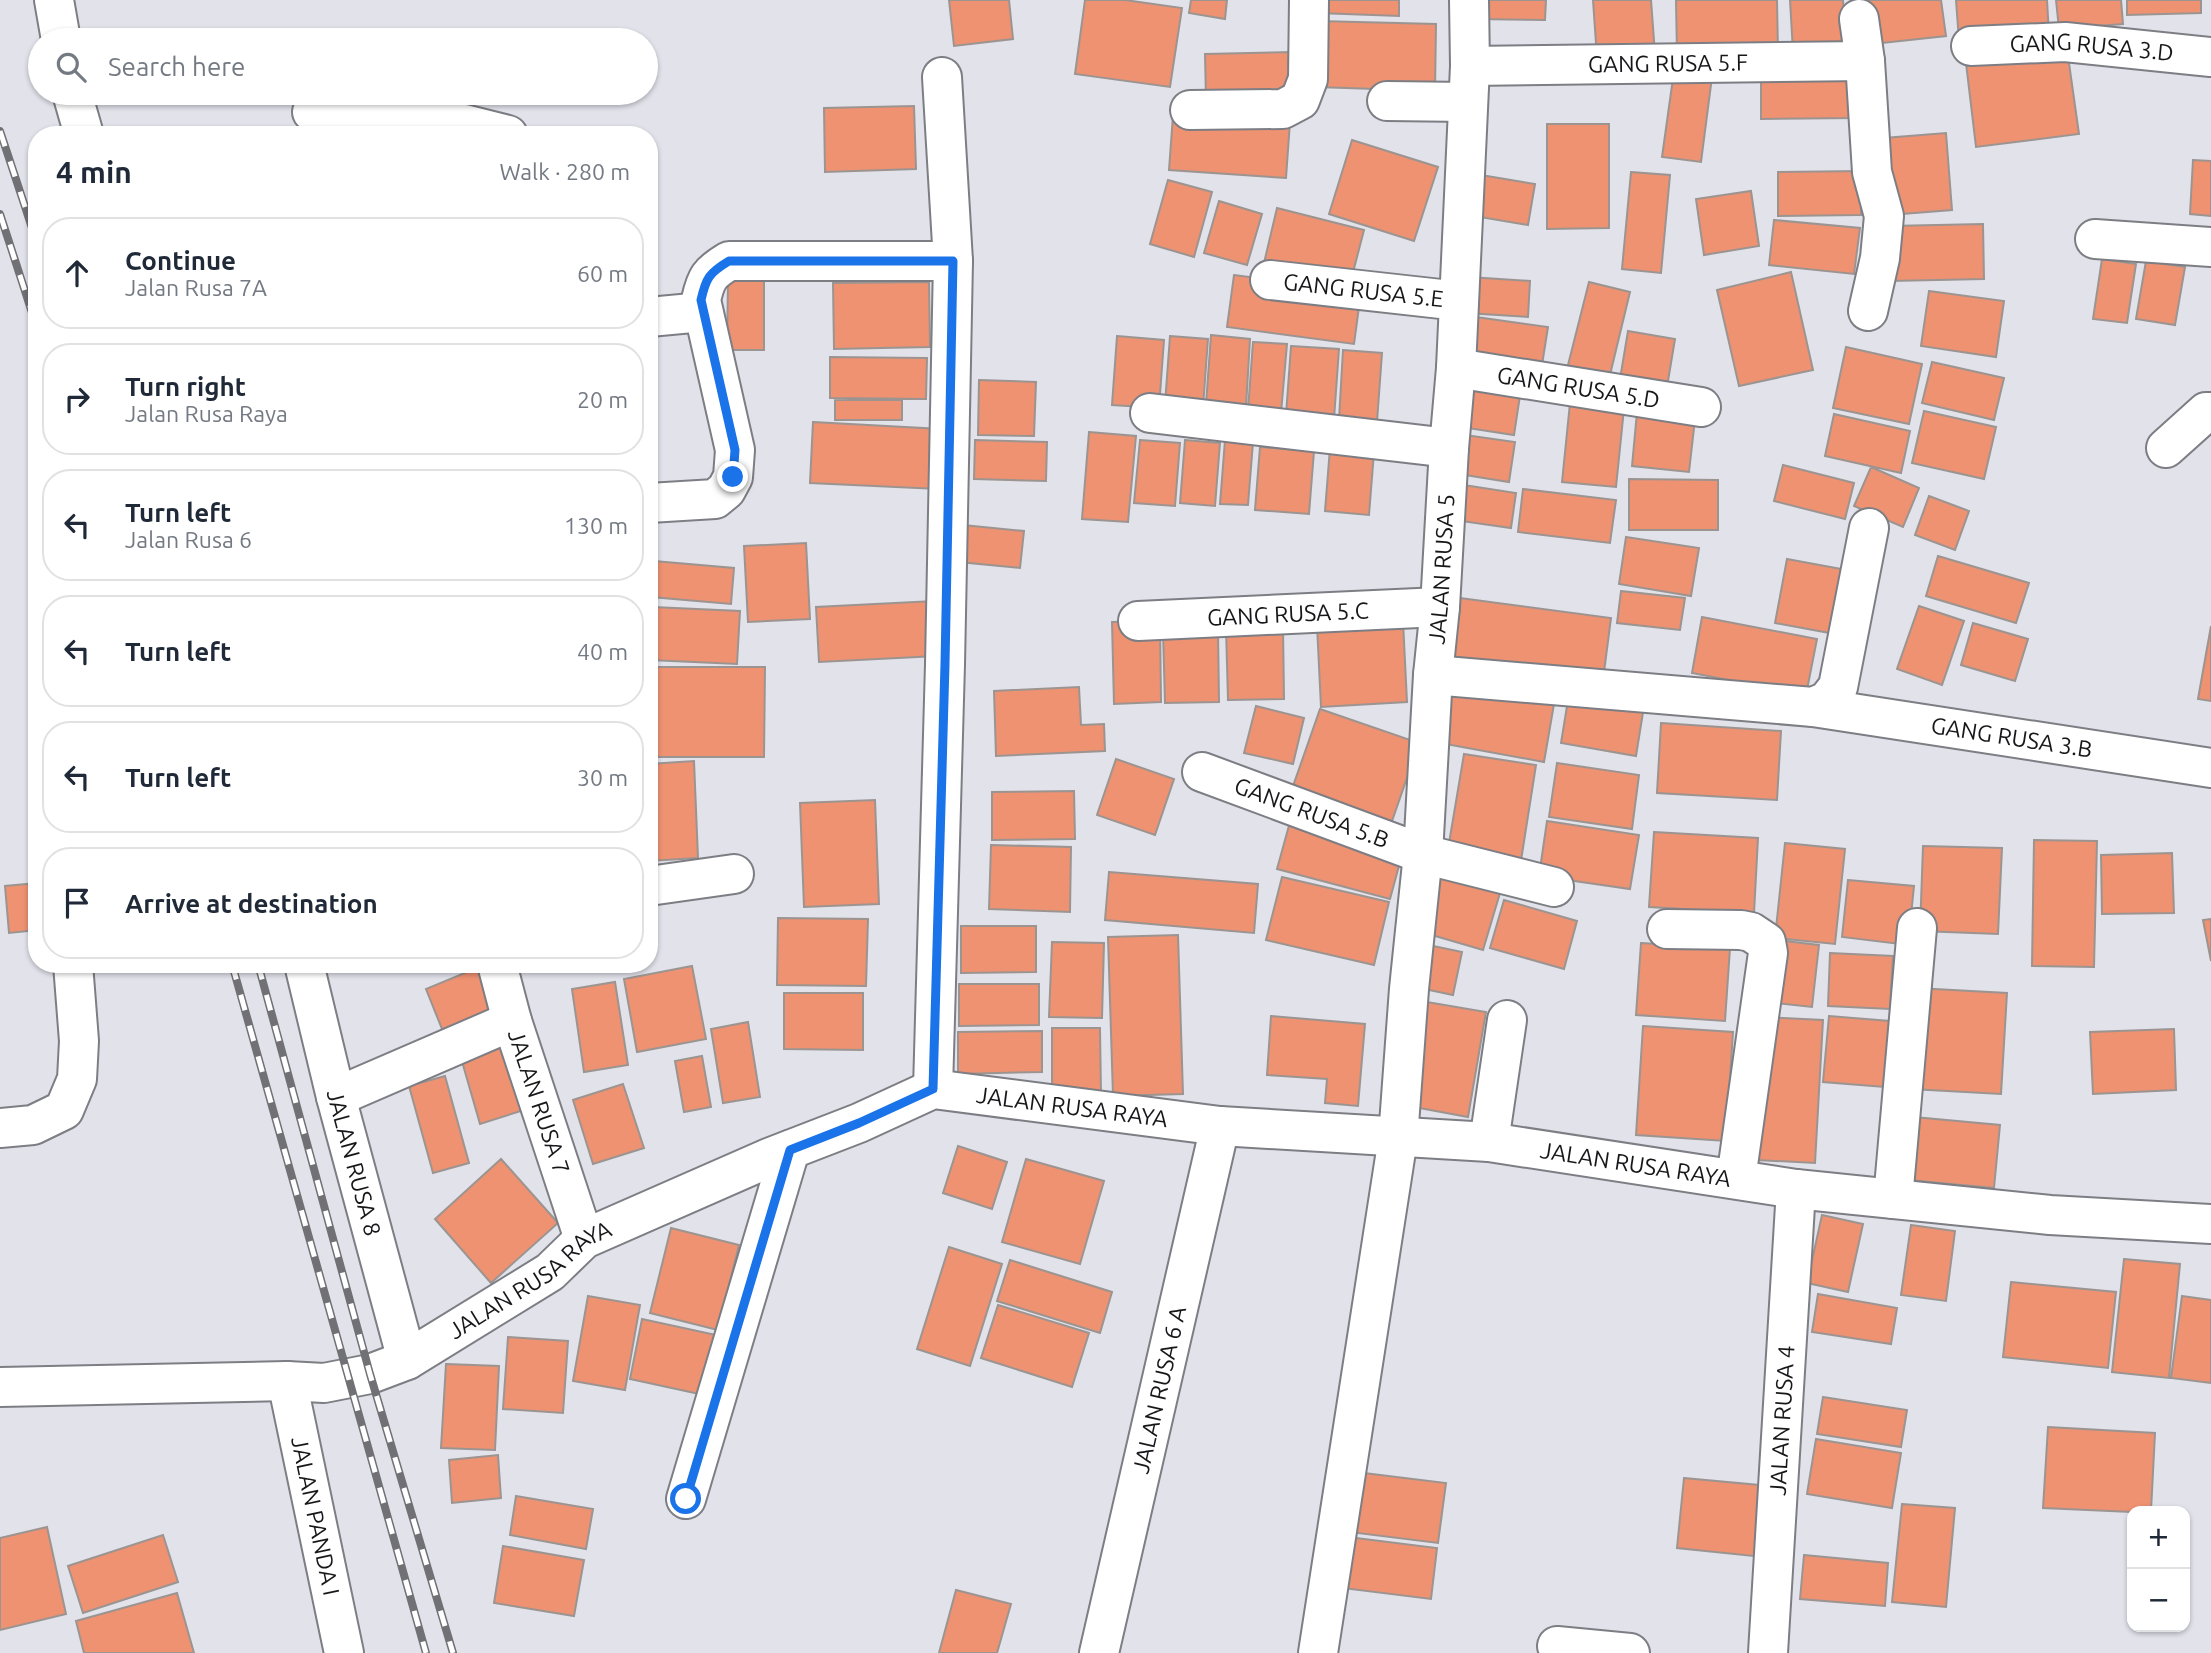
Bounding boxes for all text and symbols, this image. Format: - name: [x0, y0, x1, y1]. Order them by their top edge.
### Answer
- search box: [28, 28, 658, 105]
- street label: GANG RUSA 3.D: [2009, 29, 2175, 65]
- icon: search: [52, 48, 90, 86]
- street label: GANG RUSA 5.F: [1588, 49, 1748, 77]
- text: Search here: [108, 52, 245, 81]
- text: 4 min: [56, 155, 132, 189]
- text: Walk · 280 m: [499, 159, 630, 184]
- text: Continue: [125, 246, 236, 275]
- icon: ahead: [58, 254, 96, 292]
- text: 60 m: [577, 261, 628, 286]
- street label: GANG RUSA 5.E: [1282, 269, 1445, 311]
- text: Jalan Rusa 7A: [125, 275, 267, 300]
- street label: GANG RUSA 5.D: [1495, 362, 1662, 412]
- text: Turn right: [125, 372, 246, 401]
- icon: right: [58, 380, 96, 418]
- text: 20 m: [577, 387, 628, 412]
- text: Jalan Rusa Raya: [125, 401, 288, 426]
- route end: [717, 461, 748, 492]
- street label: JALAN RUSA 5: [1423, 493, 1458, 645]
- text: Turn left: [125, 498, 231, 527]
- icon: left: [58, 506, 96, 544]
- text: 130 m: [564, 513, 628, 538]
- text: Jalan Rusa 6: [125, 527, 252, 552]
- street label: GANG RUSA 5.C: [1206, 597, 1369, 630]
- icon: left: [58, 632, 96, 670]
- text: Turn left: [125, 637, 231, 666]
- text: 40 m: [577, 639, 628, 664]
- street label: GANG RUSA 3.B: [1929, 712, 2094, 762]
- icon: left: [58, 758, 96, 796]
- text: Turn left: [125, 763, 231, 792]
- text: 30 m: [577, 765, 628, 790]
- street label: GANG RUSA 5.B: [1231, 772, 1393, 852]
- icon: arrive: [58, 884, 96, 922]
- text: Arrive at destination: [125, 889, 378, 918]
- street label: JALAN RUSA 7: [504, 1026, 575, 1177]
- street label: JALAN RUSA RAYA: [975, 1082, 1169, 1131]
- street label: JALAN RUSA 8: [323, 1087, 386, 1239]
- street label: JALAN RUSA RAYA: [1539, 1137, 1733, 1191]
- street label: JALAN RUSA RAYA: [444, 1216, 615, 1343]
- street label: JALAN RUSA 6 A: [1128, 1304, 1190, 1476]
- street label: JALAN RUSA 4: [1765, 1344, 1799, 1496]
- street label: JALAN PANDA I: [287, 1434, 345, 1598]
- route start: [670, 1483, 701, 1514]
- map controls: [2127, 1506, 2190, 1632]
- button: +: [2127, 1506, 2190, 1569]
- button: −: [2127, 1569, 2190, 1632]

